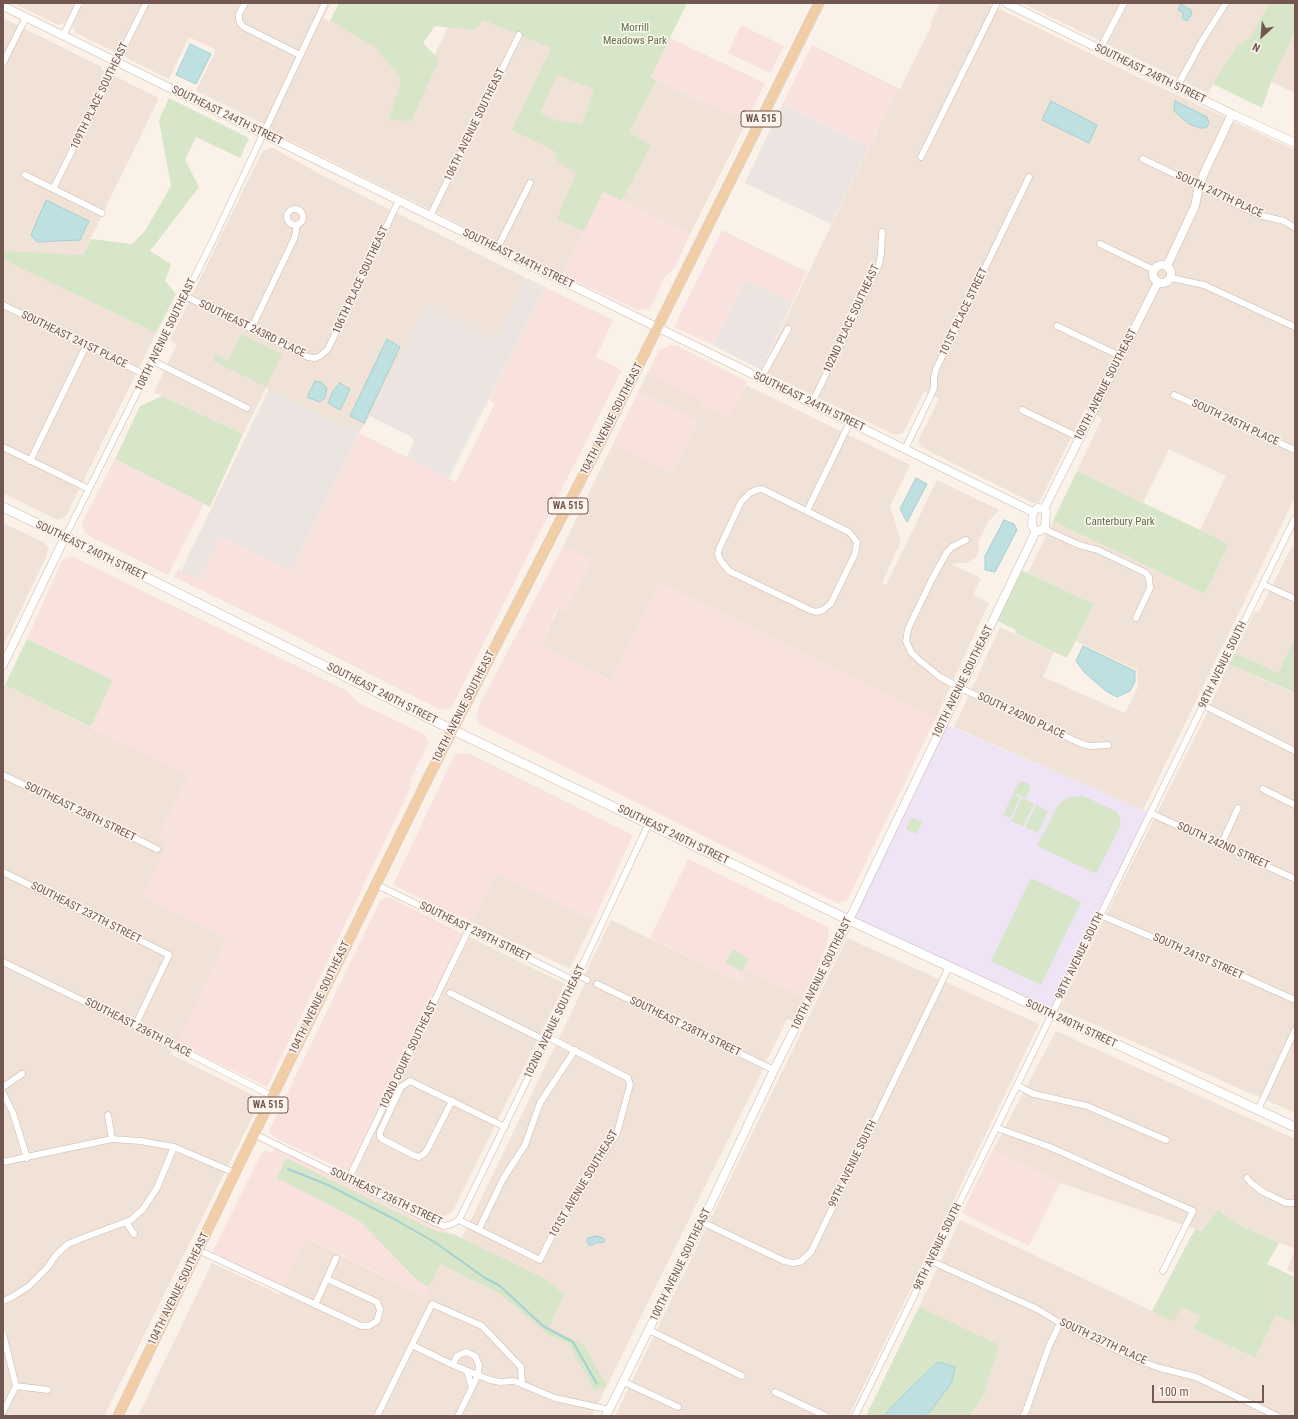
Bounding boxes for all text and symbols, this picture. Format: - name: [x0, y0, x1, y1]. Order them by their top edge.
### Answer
- north arrow: [1242, 16, 1282, 56]
- park label: Morrill Meadows Park: [603, 21, 667, 47]
- street label: 109TH PLACE SOUTHEAST: [68, 40, 132, 152]
- text: N: [1251, 40, 1262, 55]
- street label: SOUTHEAST 248TH STREET: [1092, 41, 1208, 107]
- street label: 106TH AVENUE SOUTHEAST: [442, 66, 508, 184]
- street label: SOUTHEAST 244TH STREET: [169, 83, 285, 149]
- road number: WA 515: [741, 111, 781, 127]
- street label: SOUTH 247TH PLACE: [1173, 169, 1265, 221]
- street label: 106TH PLACE SOUTHEAST: [330, 224, 392, 336]
- street label: SOUTHEAST 244TH STREET: [460, 226, 576, 292]
- street label: 102ND PLACE SOUTHEAST: [821, 263, 883, 375]
- street label: 101ST PLACE STREET: [937, 266, 991, 358]
- street label: 108TH AVENUE SOUTHEAST: [133, 276, 199, 394]
- street label: SOUTHEAST 243RD PLACE: [196, 297, 308, 361]
- street label: SOUTHEAST 241ST PLACE: [19, 309, 129, 371]
- street label: 100TH AVENUE SOUTHEAST: [1072, 327, 1140, 443]
- street label: 104TH AVENUE SOUTHEAST: [578, 361, 646, 477]
- street label: SOUTHEAST 244TH STREET: [751, 369, 867, 435]
- street label: SOUTH 245TH PLACE: [1189, 397, 1281, 449]
- road number: WA 515: [548, 498, 588, 514]
- park label: Canterbury Park: [1085, 515, 1155, 529]
- street label: SOUTHEAST 240TH STREET: [33, 518, 149, 584]
- street label: 98TH AVENUE SOUTH: [1196, 619, 1250, 711]
- street label: 100TH AVENUE SOUTHEAST: [930, 623, 996, 741]
- street label: 104TH AVENUE SOUTHEAST: [430, 649, 498, 765]
- street label: SOUTHEAST 240TH STREET: [325, 660, 439, 728]
- street label: SOUTH 242ND PLACE: [975, 690, 1067, 742]
- street label: SOUTHEAST 238TH STREET: [22, 779, 138, 845]
- street label: SOUTHEAST 240TH STREET: [615, 802, 731, 868]
- street label: SOUTH 242ND STREET: [1175, 820, 1271, 872]
- street label: SOUTHEAST 237TH STREET: [29, 879, 143, 947]
- street label: SOUTHEAST 239TH STREET: [417, 899, 533, 965]
- street label: 98TH AVENUE SOUTH: [1053, 910, 1107, 1002]
- street label: 100TH AVENUE SOUTHEAST: [789, 915, 855, 1033]
- street label: SOUTH 241ST STREET: [1151, 931, 1245, 983]
- street label: 104TH AVENUE SOUTHEAST: [287, 939, 353, 1057]
- street label: 102ND AVENUE SOUTHEAST: [522, 963, 588, 1081]
- street label: SOUTHEAST 238TH STREET: [627, 994, 743, 1060]
- street label: SOUTHEAST 236TH PLACE: [83, 995, 193, 1061]
- street label: SOUTH 240TH STREET: [1023, 997, 1119, 1051]
- street label: 102ND COURT SOUTHEAST: [377, 999, 441, 1111]
- road number: WA 515: [248, 1097, 288, 1113]
- street label: 99TH AVENUE SOUTH: [826, 1118, 880, 1210]
- street label: 101ST AVENUE SOUTHEAST: [547, 1128, 621, 1240]
- street label: SOUTHEAST 236TH STREET: [328, 1165, 444, 1229]
- street label: 98TH AVENUE SOUTH: [911, 1201, 965, 1293]
- street label: 100TH AVENUE SOUTHEAST: [648, 1206, 714, 1324]
- street label: 104TH AVENUE SOUTHEAST: [146, 1230, 212, 1348]
- street label: SOUTH 237TH PLACE: [1057, 1316, 1149, 1368]
- scale bar: [1154, 1377, 1266, 1403]
- text: 100 m: [1159, 1385, 1189, 1399]

